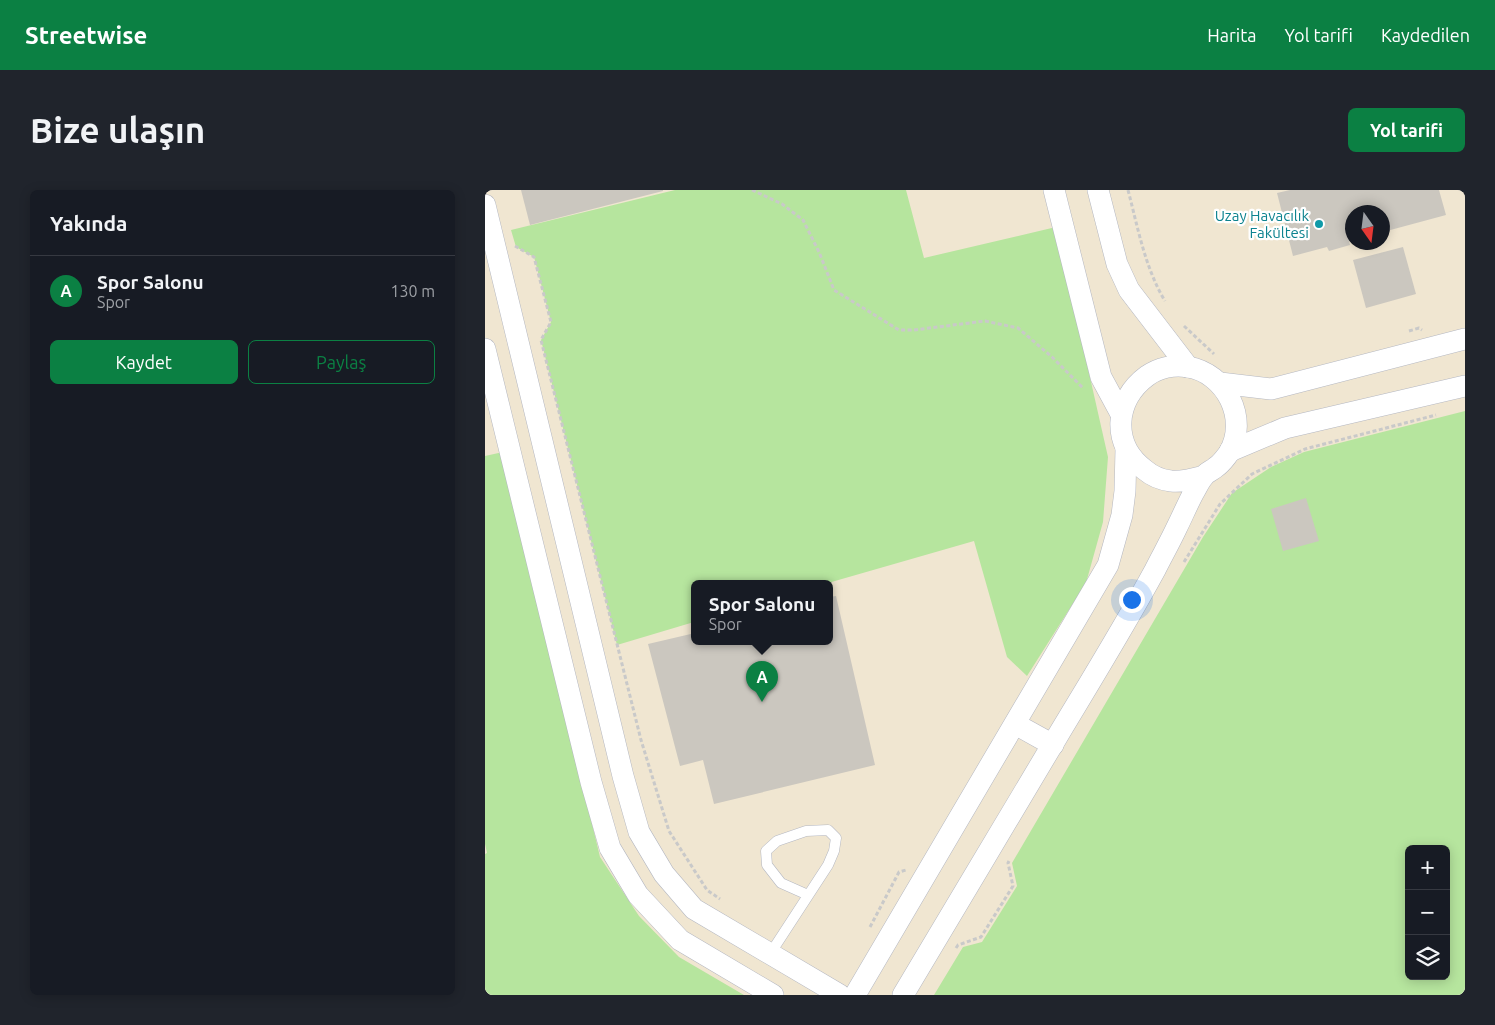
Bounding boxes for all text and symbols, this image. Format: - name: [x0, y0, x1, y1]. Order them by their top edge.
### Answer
- text: Streetwise: [25, 22, 147, 49]
- text: Harita: [1207, 25, 1256, 45]
- text: Yol tarifi: [1284, 25, 1353, 45]
- text: Kaydedilen: [1381, 25, 1470, 45]
- button: Yol tarifi: [1348, 108, 1465, 152]
- text: Bize ulaşın: [30, 110, 205, 150]
- north arrow: [1345, 205, 1390, 250]
- place label: Uzay Havacılık Fakültesi: [1215, 207, 1309, 241]
- text: Yakında: [50, 211, 127, 235]
- marker: Uzay Havacılık Fakültesi: [1313, 218, 1325, 230]
- text: Spor Salonu: [97, 271, 204, 293]
- text: A: [60, 282, 72, 300]
- text: 130 m: [390, 282, 435, 300]
- text: Spor: [97, 293, 130, 311]
- button: Kaydet: [50, 340, 238, 384]
- button: Paylaş: [248, 340, 435, 384]
- popup: [691, 580, 833, 645]
- your location: [1119, 587, 1145, 613]
- text: Spor Salonu: [709, 593, 815, 615]
- text: Spor: [709, 615, 742, 633]
- pin: A: [746, 661, 778, 702]
- map controls: [1405, 845, 1450, 980]
- button: +: [1405, 845, 1450, 890]
- button: −: [1405, 890, 1450, 935]
- button: layers: [1405, 935, 1450, 980]

